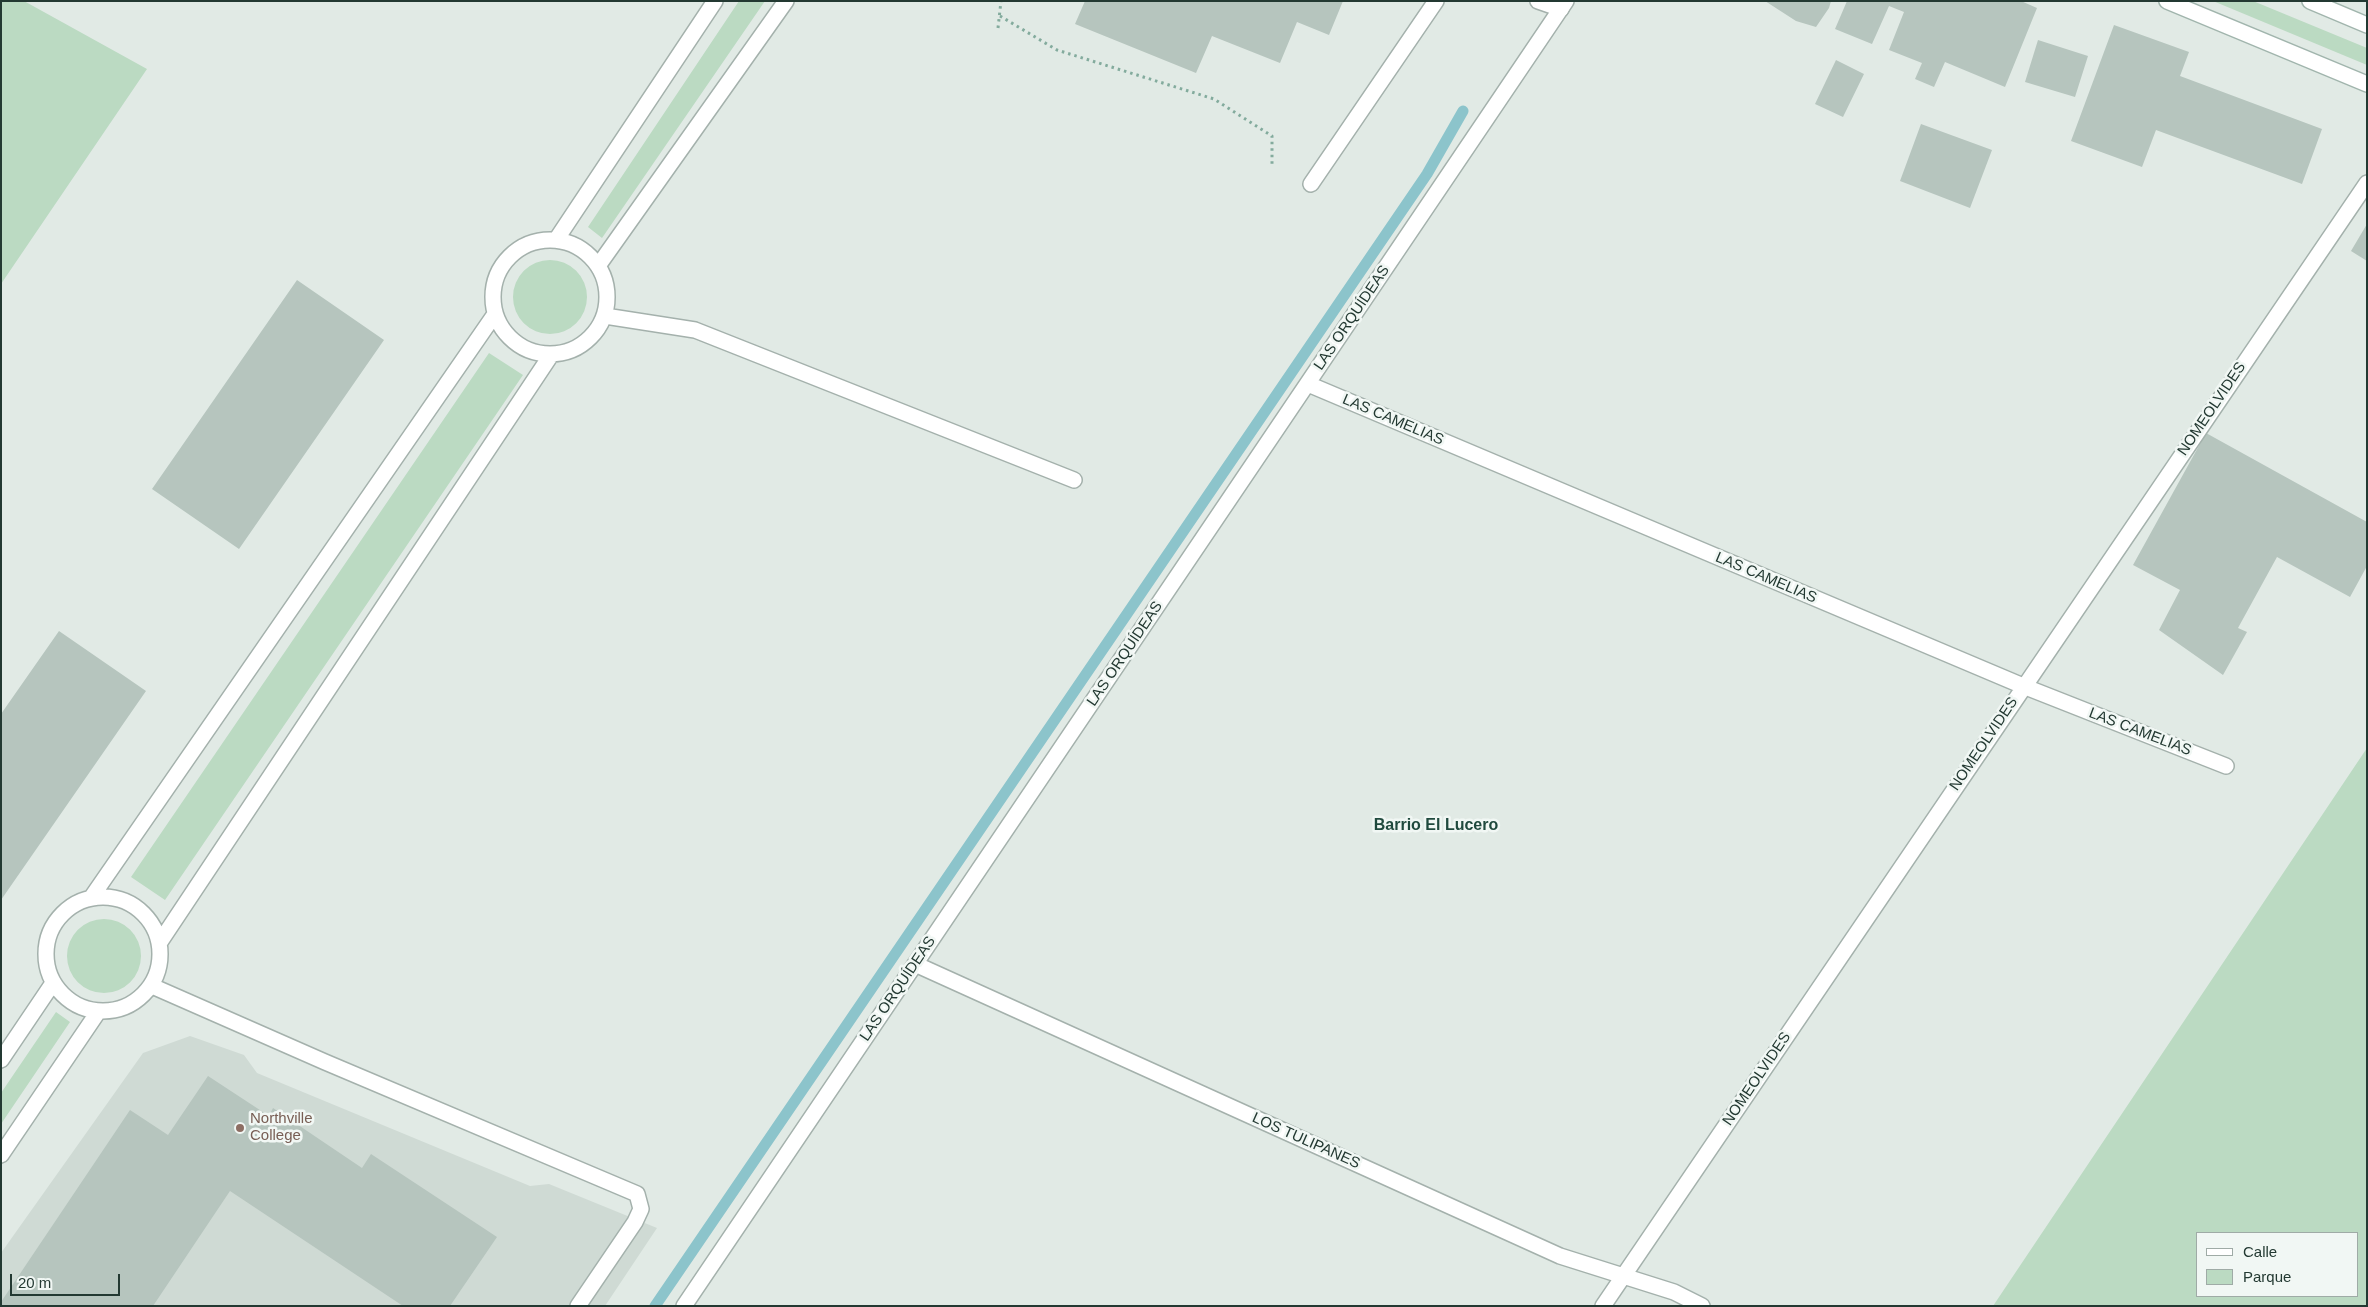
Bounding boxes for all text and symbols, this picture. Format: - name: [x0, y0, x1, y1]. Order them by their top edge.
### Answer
- street label: LAS ORQUÍDEAS: [1310, 262, 1394, 374]
- street label: NOMEOLVIDES: [2174, 359, 2250, 459]
- street label: LAS CAMELIAS: [1340, 391, 1446, 449]
- street label: LAS CAMELIAS: [1713, 549, 1819, 607]
- street label: LAS ORQUÍDEAS: [1083, 598, 1167, 710]
- street label: NOMEOLVIDES: [1946, 694, 2022, 794]
- street label: LAS CAMELIAS: [2086, 704, 2194, 760]
- district label: Barrio El Lucero: [1374, 816, 1498, 836]
- street label: LAS ORQUÍDEAS: [856, 933, 940, 1045]
- street label: NOMEOLVIDES: [1719, 1029, 1795, 1129]
- street label: LOS TULIPANES: [1249, 1109, 1363, 1173]
- place label: Northville College: [250, 1110, 313, 1145]
- marker: Northville College: [234, 1122, 246, 1134]
- legend: [2196, 1232, 2358, 1297]
- text: Calle: [2243, 1243, 2277, 1260]
- scale bar: [12, 1264, 122, 1296]
- text: Parque: [2243, 1268, 2291, 1285]
- text: 20 m: [18, 1274, 51, 1291]

